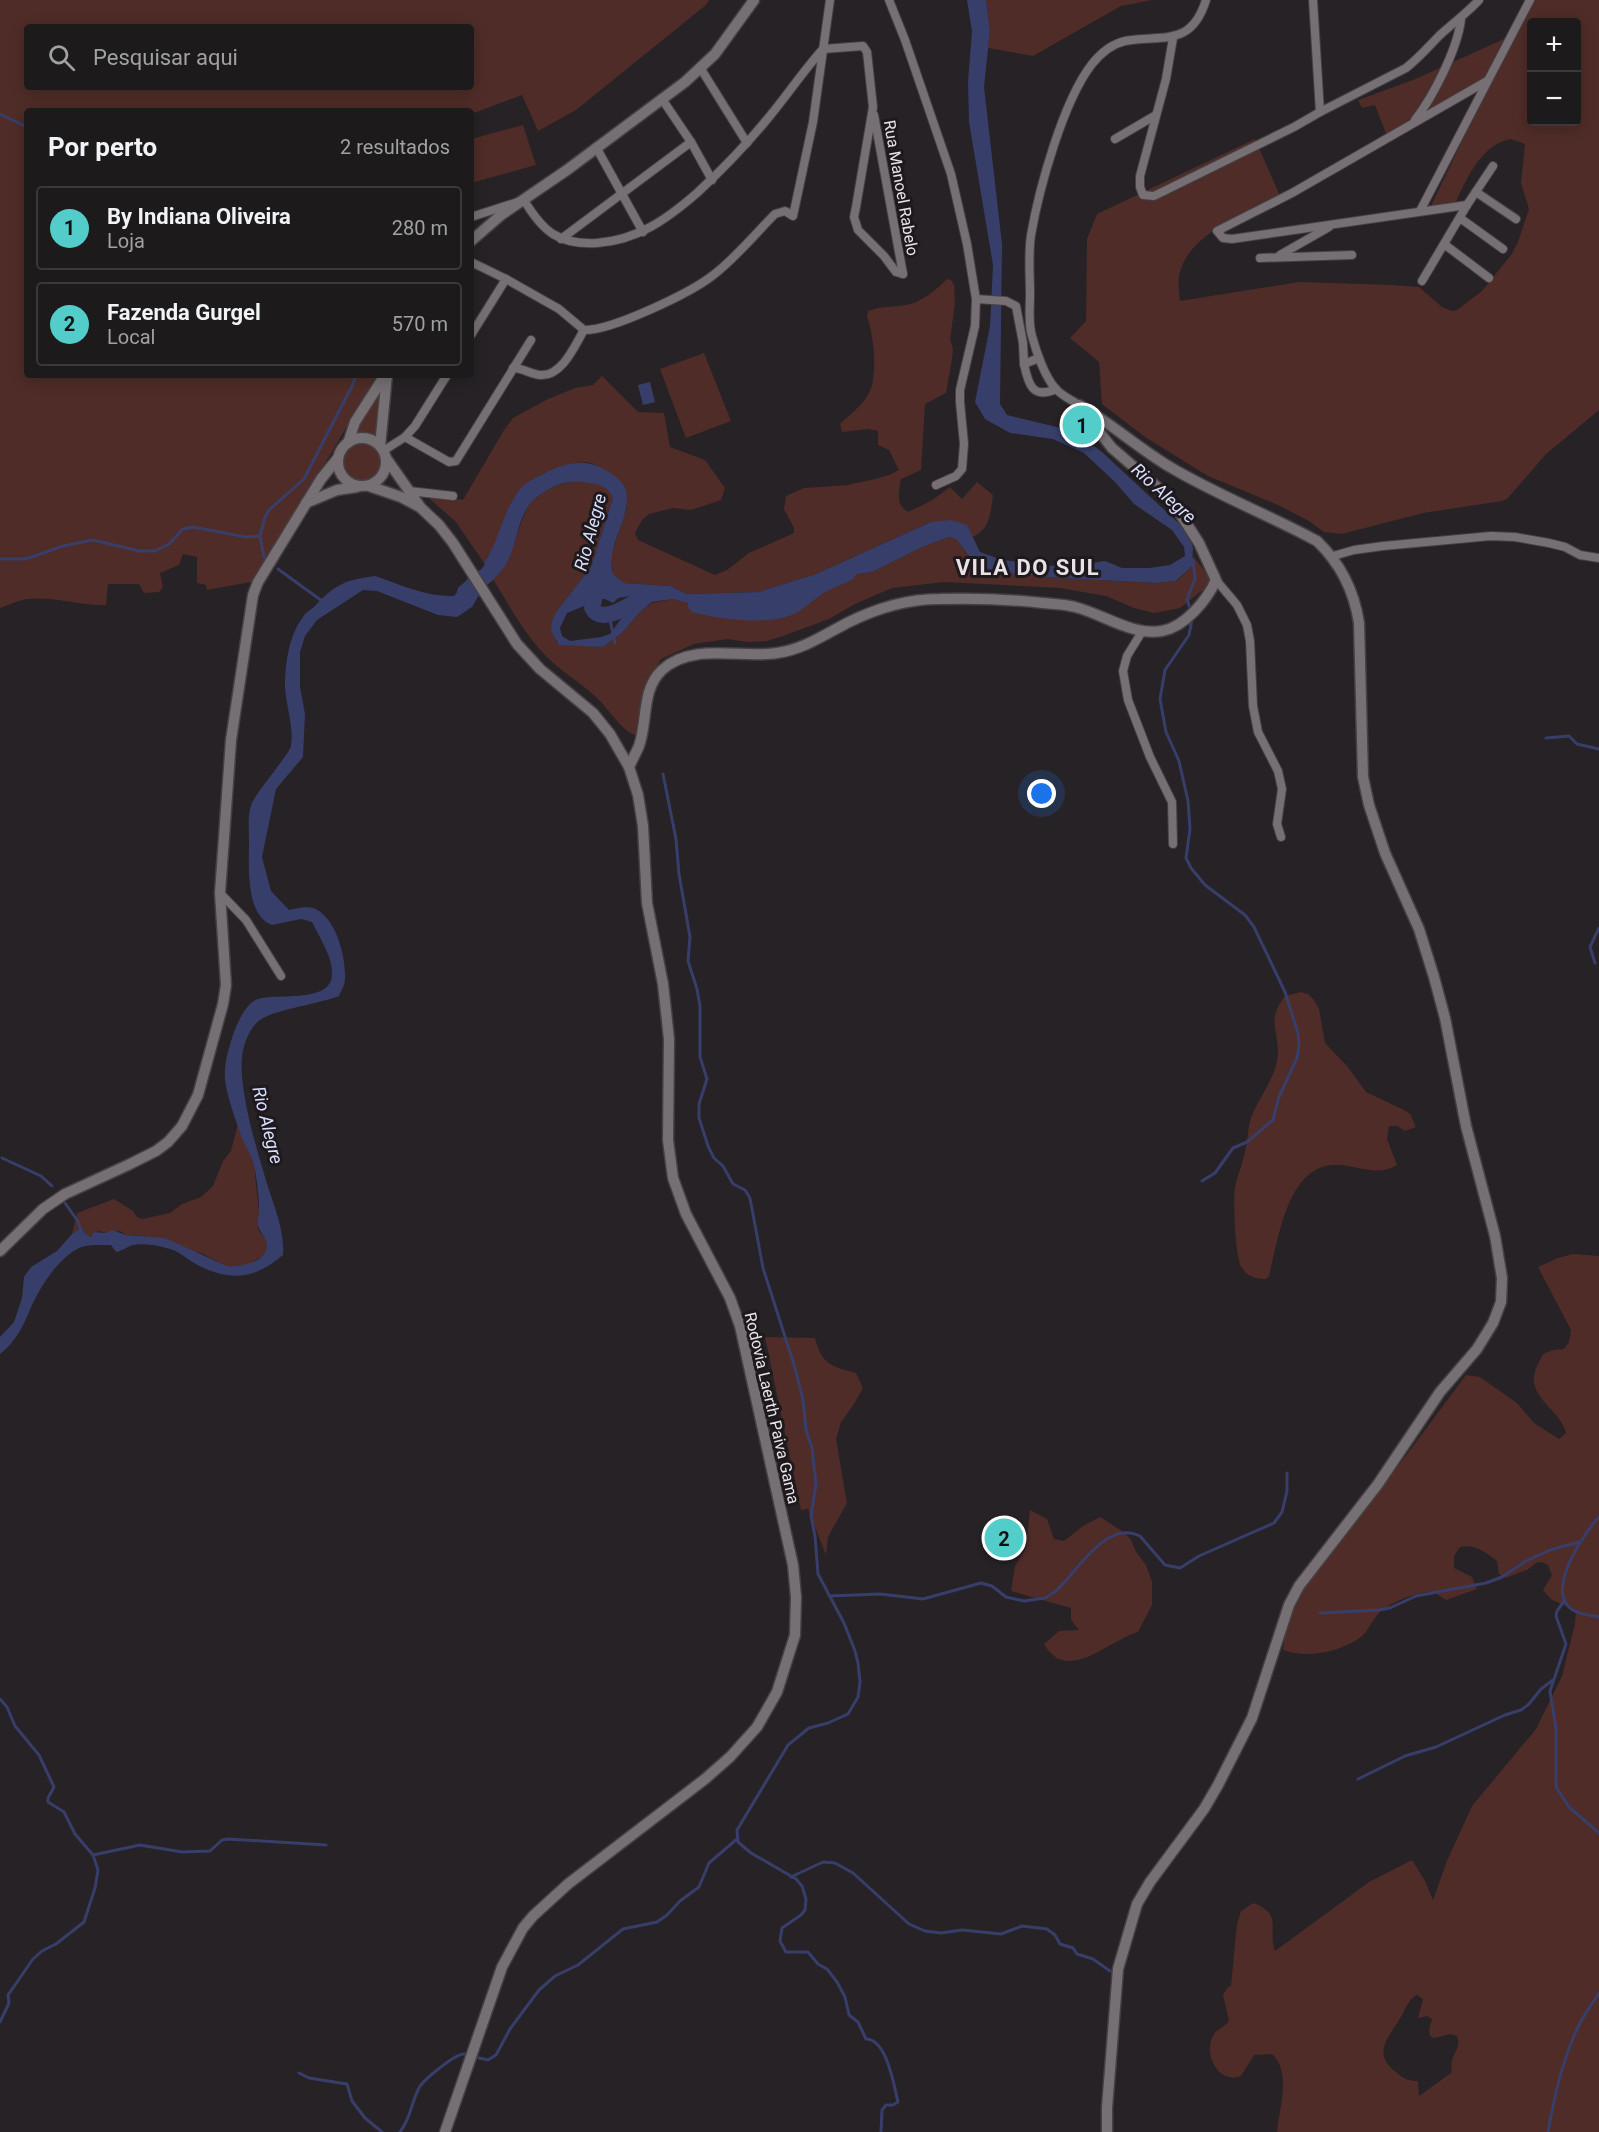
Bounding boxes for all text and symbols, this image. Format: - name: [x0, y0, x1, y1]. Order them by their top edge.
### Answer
- map controls: [1527, 18, 1581, 126]
- button: +: [1527, 18, 1581, 72]
- search box: [24, 24, 474, 90]
- icon: search: [45, 41, 78, 74]
- text: Pesquisar aqui: [93, 45, 238, 70]
- button: −: [1527, 72, 1581, 126]
- street label: Rua Manoel Rabelo: [880, 119, 922, 257]
- text: Por perto: [48, 132, 157, 162]
- text: 2 resultados: [340, 135, 450, 159]
- text: By Indiana Oliveira: [107, 204, 291, 229]
- text: 1: [64, 216, 75, 240]
- text: 280 m: [392, 216, 448, 240]
- text: Loja: [107, 229, 145, 253]
- text: Fazenda Gurgel: [107, 300, 261, 325]
- text: 2: [64, 312, 75, 336]
- text: 570 m: [392, 312, 448, 336]
- text: Local: [107, 325, 155, 349]
- pin: 1: [1062, 402, 1102, 448]
- water label: Rio Alegre: [1128, 459, 1200, 527]
- water label: Rio Alegre: [570, 491, 610, 573]
- district label: VILA DO SUL: [956, 555, 1100, 580]
- your location: [1027, 779, 1056, 808]
- water label: Rio Alegre: [248, 1084, 288, 1166]
- street label: Rodovia Laerth Paiva Gama: [741, 1310, 803, 1506]
- pin: 2: [984, 1516, 1024, 1560]

